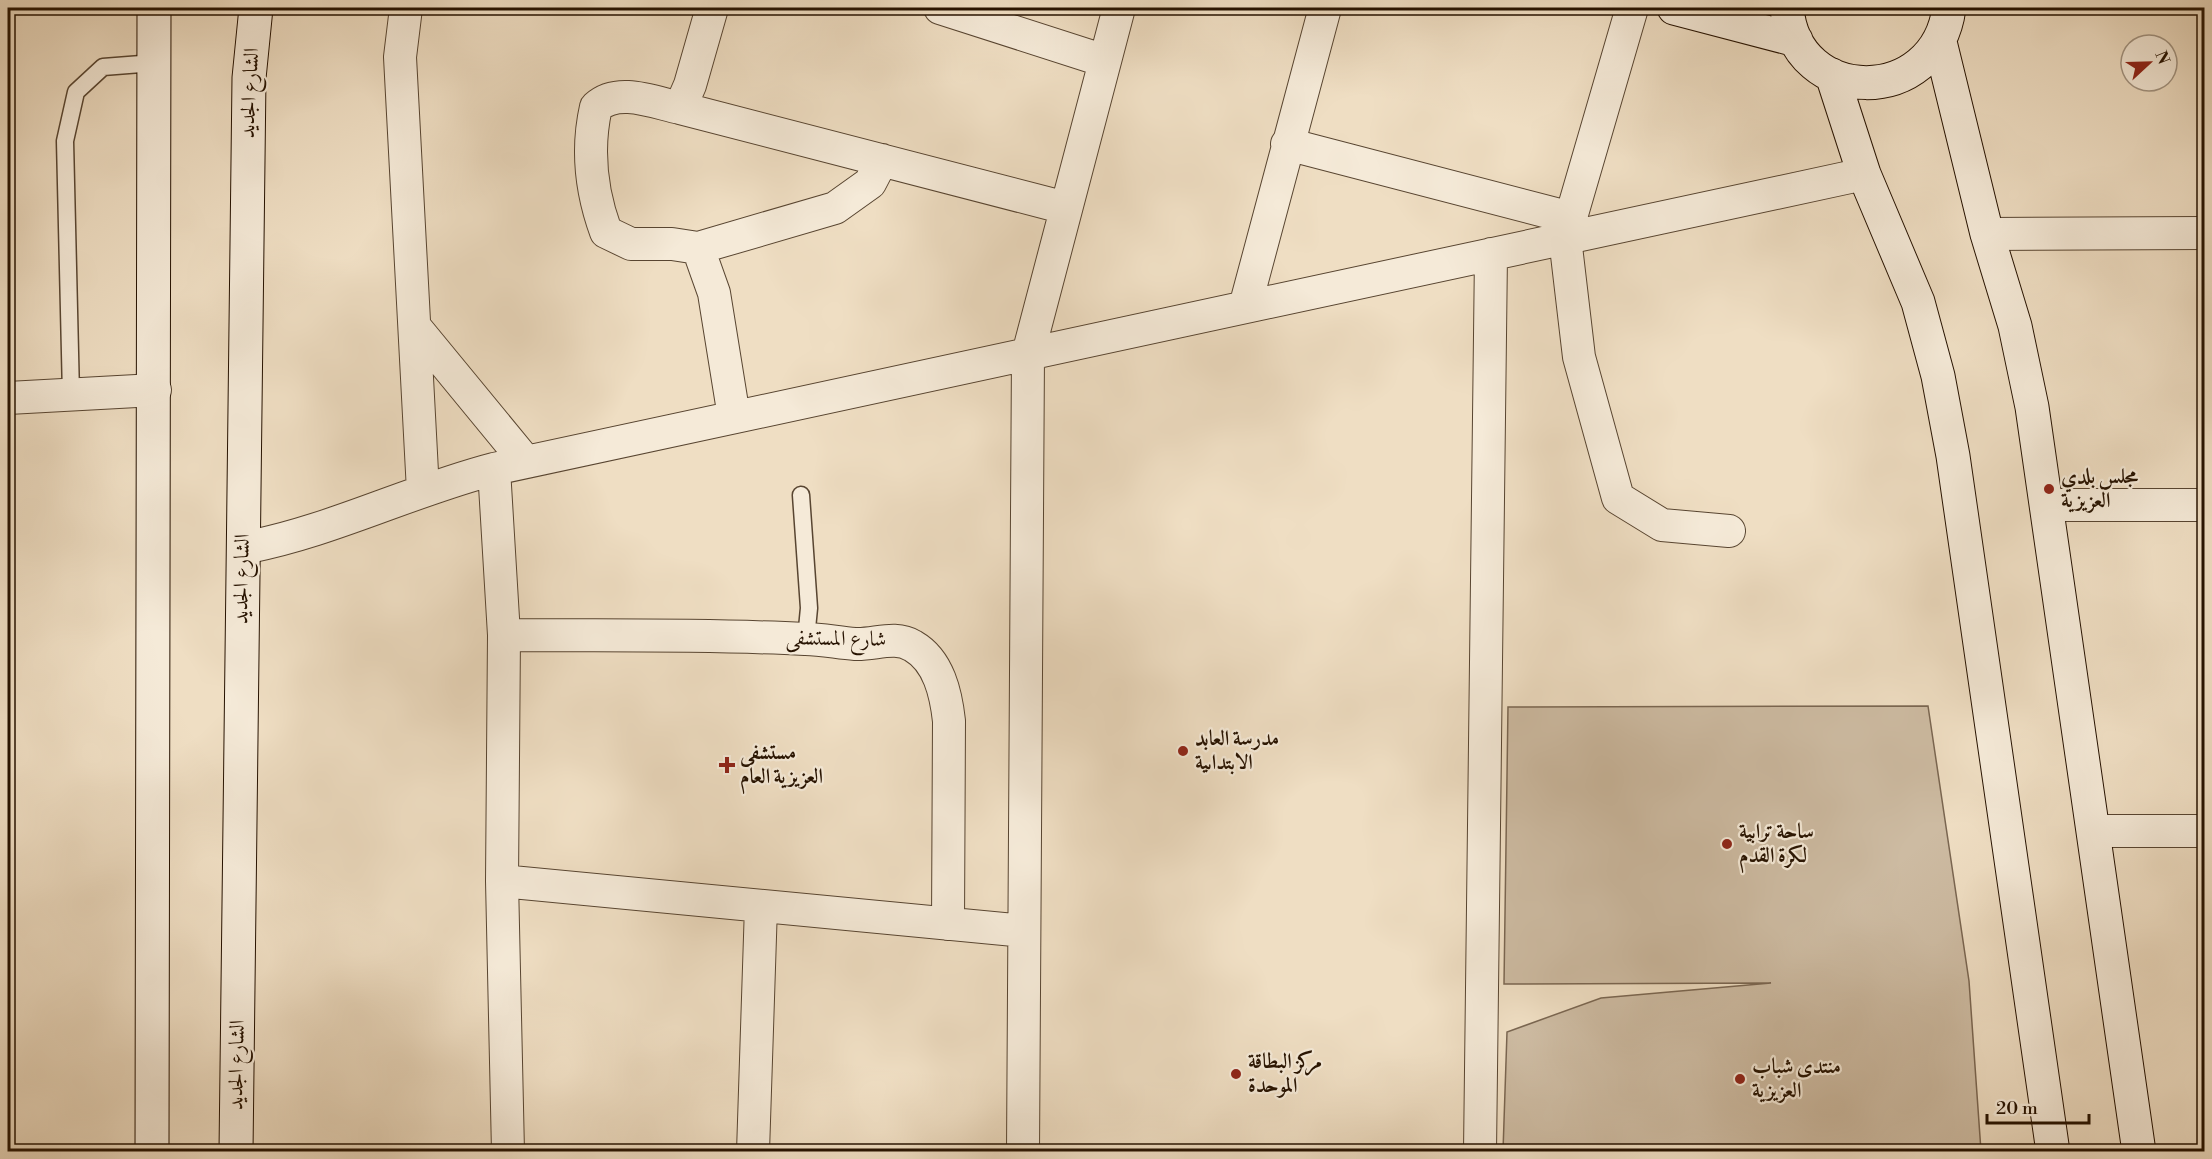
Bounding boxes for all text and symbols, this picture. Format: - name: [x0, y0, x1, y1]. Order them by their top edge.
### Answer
- north arrow: [2119, 33, 2179, 93]
- street label: الشارع الجديد: [235, 47, 269, 139]
- text: N: [2150, 48, 2174, 68]
- place label: مجلس بلدي العزيزية: [2061, 464, 2139, 514]
- marker: مجلس بلدي العزيزية: [2042, 482, 2056, 496]
- street label: الشارع الجديد: [228, 534, 260, 624]
- street label: شارع المستشفى: [785, 625, 887, 657]
- place label: مدرسة العابد الابتداىية: [1195, 726, 1279, 776]
- place label: مستشفى العزيزية العام: [739, 740, 823, 795]
- marker: مدرسة العابد الابتداىية: [1176, 744, 1190, 758]
- marker: مستشفى العزيزية العام: [718, 756, 736, 774]
- place label: ساحة ترابية لكرة القدم: [1739, 819, 1814, 874]
- marker: ساحة ترابية لكرة القدم: [1720, 837, 1734, 851]
- street label: الشارع الجديد: [223, 1020, 255, 1110]
- place label: مركز البطاقة الموحدة: [1248, 1049, 1322, 1099]
- place label: منتدى شباب العزيزية: [1752, 1054, 1841, 1104]
- marker: مركز البطاقة الموحدة: [1229, 1067, 1243, 1081]
- marker: منتدى شباب العزيزية: [1733, 1072, 1747, 1086]
- scale bar: [1987, 1087, 2089, 1125]
- text: 20 m: [1996, 1097, 2038, 1120]

